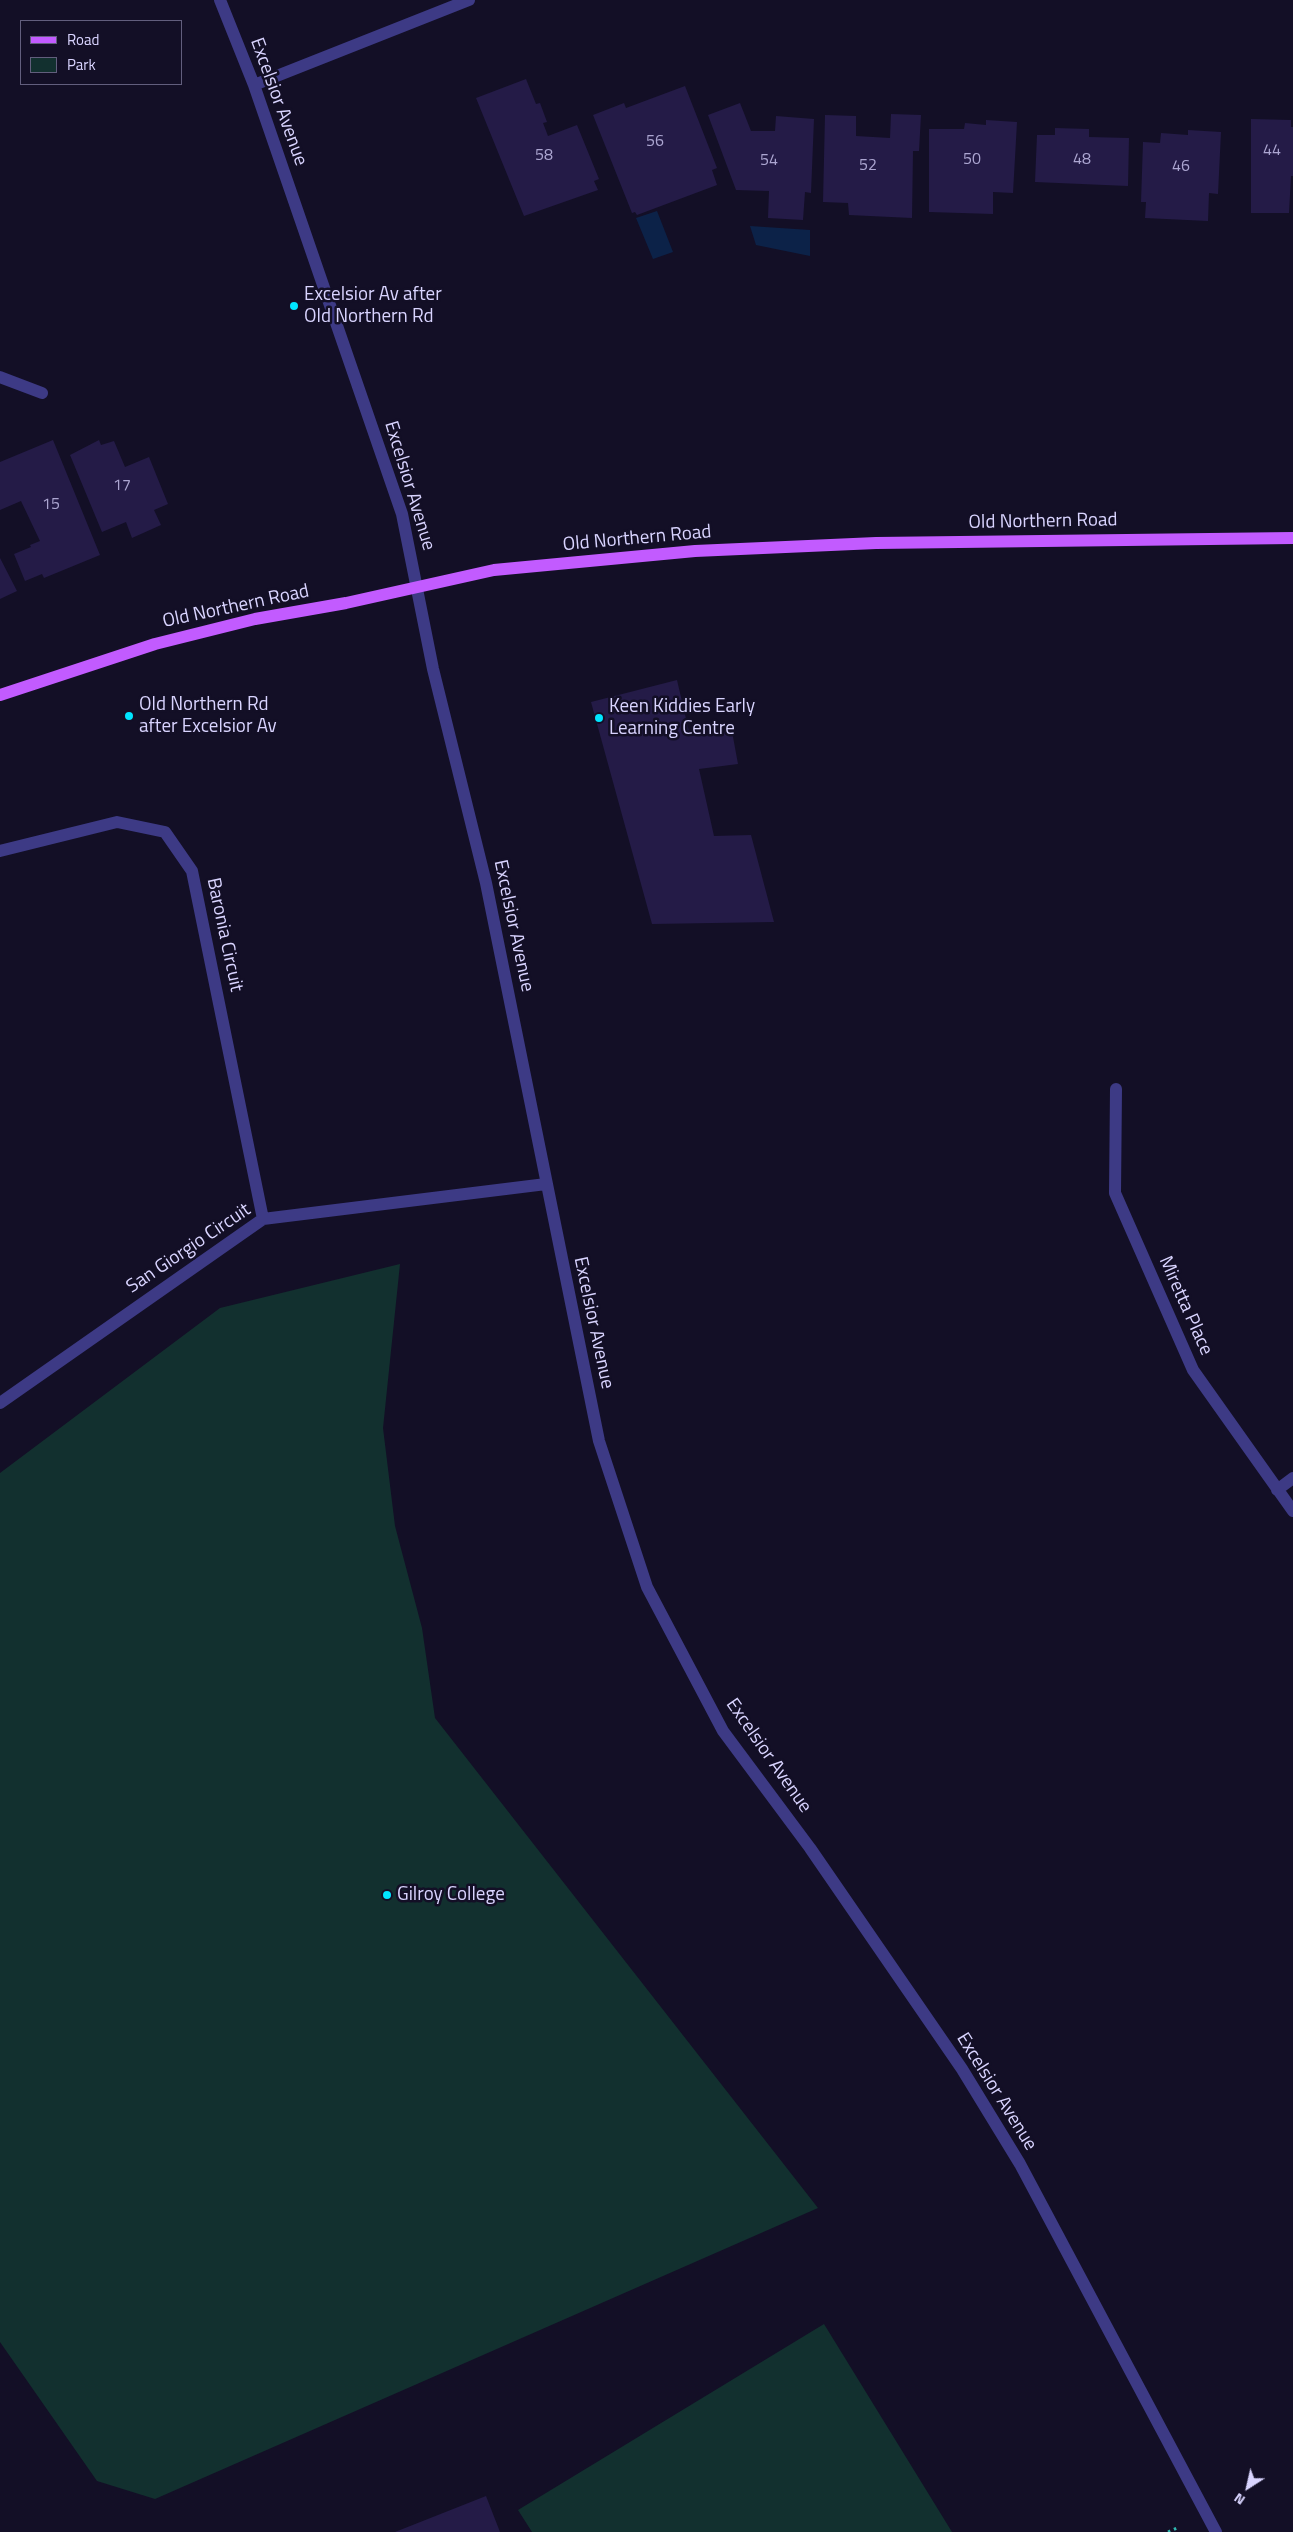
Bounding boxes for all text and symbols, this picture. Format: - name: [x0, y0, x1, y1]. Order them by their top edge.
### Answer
- legend: [20, 20, 182, 85]
- text: Road: [67, 28, 99, 51]
- street label: Excelsior Avenue: [244, 35, 312, 169]
- text: Park: [67, 53, 96, 76]
- house number: 56: [646, 132, 664, 152]
- house number: 44: [1263, 141, 1281, 161]
- house number: 58: [535, 146, 553, 166]
- house number: 50: [963, 150, 981, 170]
- house number: 48: [1073, 150, 1091, 170]
- house number: 54: [760, 151, 778, 171]
- house number: 52: [859, 156, 877, 176]
- house number: 46: [1172, 157, 1190, 177]
- place label: Excelsior Av after Old Northern Rd: [304, 284, 442, 328]
- marker: Excelsior Av after Old Northern Rd: [288, 300, 300, 312]
- street label: Excelsior Avenue: [378, 418, 440, 554]
- house number: 17: [113, 476, 131, 496]
- house number: 15: [42, 495, 60, 515]
- street label: Old Northern Road: [968, 509, 1118, 535]
- street label: Old Northern Road: [562, 521, 712, 557]
- street label: Old Northern Road: [161, 580, 311, 634]
- place label: Old Northern Rd after Excelsior Av: [139, 694, 277, 738]
- place label: Keen Kiddies Early Learning Centre: [609, 696, 755, 740]
- marker: Old Northern Rd after Excelsior Av: [123, 710, 135, 722]
- marker: Keen Kiddies Early Learning Centre: [593, 712, 605, 724]
- street label: Excelsior Avenue: [488, 858, 538, 994]
- street label: Baronia Circuit: [201, 876, 247, 994]
- street label: San Giorgio Circuit: [123, 1199, 255, 1299]
- street label: Miretta Place: [1153, 1253, 1217, 1359]
- street label: Excelsior Avenue: [568, 1255, 618, 1391]
- street label: Excelsior Avenue: [720, 1694, 816, 1818]
- place label: Gilroy College: [397, 1884, 505, 1906]
- marker: Gilroy College: [381, 1889, 393, 1901]
- street label: Excelsior Avenue: [951, 2029, 1041, 2155]
- north arrow: [1223, 2462, 1273, 2512]
- text: N: [1229, 2488, 1249, 2511]

